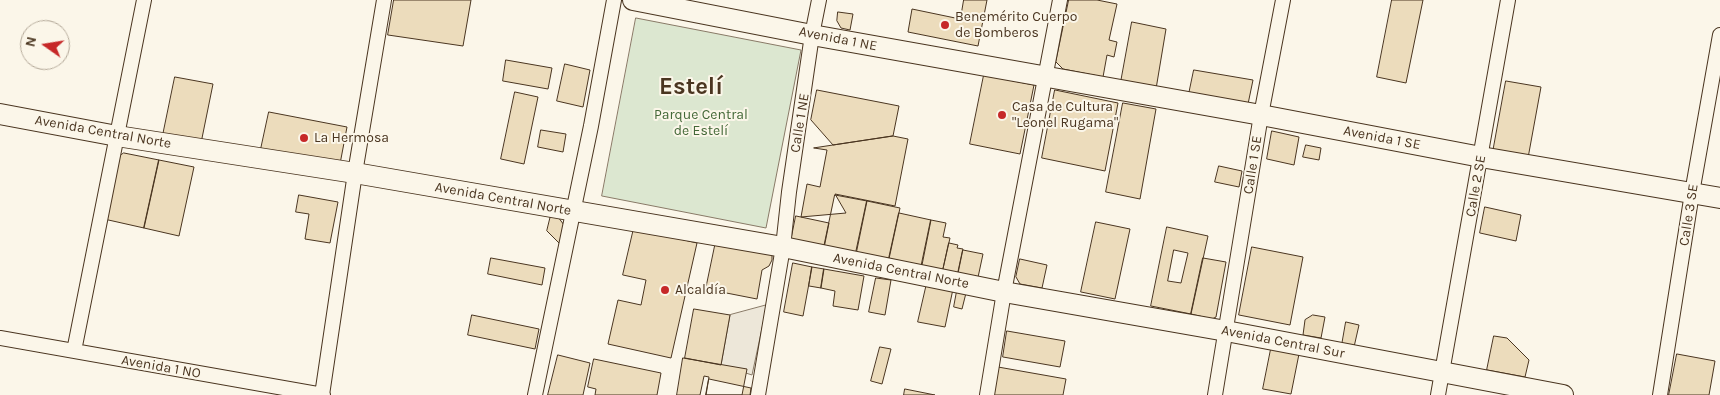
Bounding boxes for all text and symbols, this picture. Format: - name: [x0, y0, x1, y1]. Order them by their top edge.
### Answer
- place label: Benemérito Cuerpo de Bomberos: [955, 9, 1077, 41]
- marker: Benemérito Cuerpo de Bomberos: [939, 19, 951, 31]
- north arrow: [20, 20, 70, 70]
- street label: Avenida 1 NE: [797, 23, 879, 55]
- text: N: [21, 35, 40, 49]
- district label: Estelí: [659, 73, 723, 101]
- street label: Calle 1 NE: [787, 92, 813, 154]
- place label: Casa de Cultura "Leonel Rugama": [1012, 99, 1118, 132]
- park label: Parque Central de Estelí: [654, 107, 748, 140]
- marker: Casa de Cultura "Leonel Rugama": [996, 109, 1008, 121]
- street label: Avenida Central Norte: [34, 112, 172, 152]
- street label: Avenida 1 SE: [1342, 122, 1422, 154]
- place label: La Hermosa: [314, 130, 389, 146]
- marker: La Hermosa: [298, 132, 310, 144]
- street label: Calle 1 SE: [1240, 135, 1266, 195]
- street label: Calle 2 SE: [1462, 154, 1490, 218]
- street label: Avenida Central Norte: [434, 179, 572, 219]
- street label: Calle 3 SE: [1676, 183, 1702, 247]
- street label: Avenida Central Norte: [832, 250, 970, 292]
- place label: Alcaldía: [675, 282, 726, 298]
- marker: Alcaldía: [659, 284, 671, 296]
- street label: Avenida Central Sur: [1220, 322, 1346, 362]
- street label: Avenida 1 NO: [120, 352, 202, 382]

